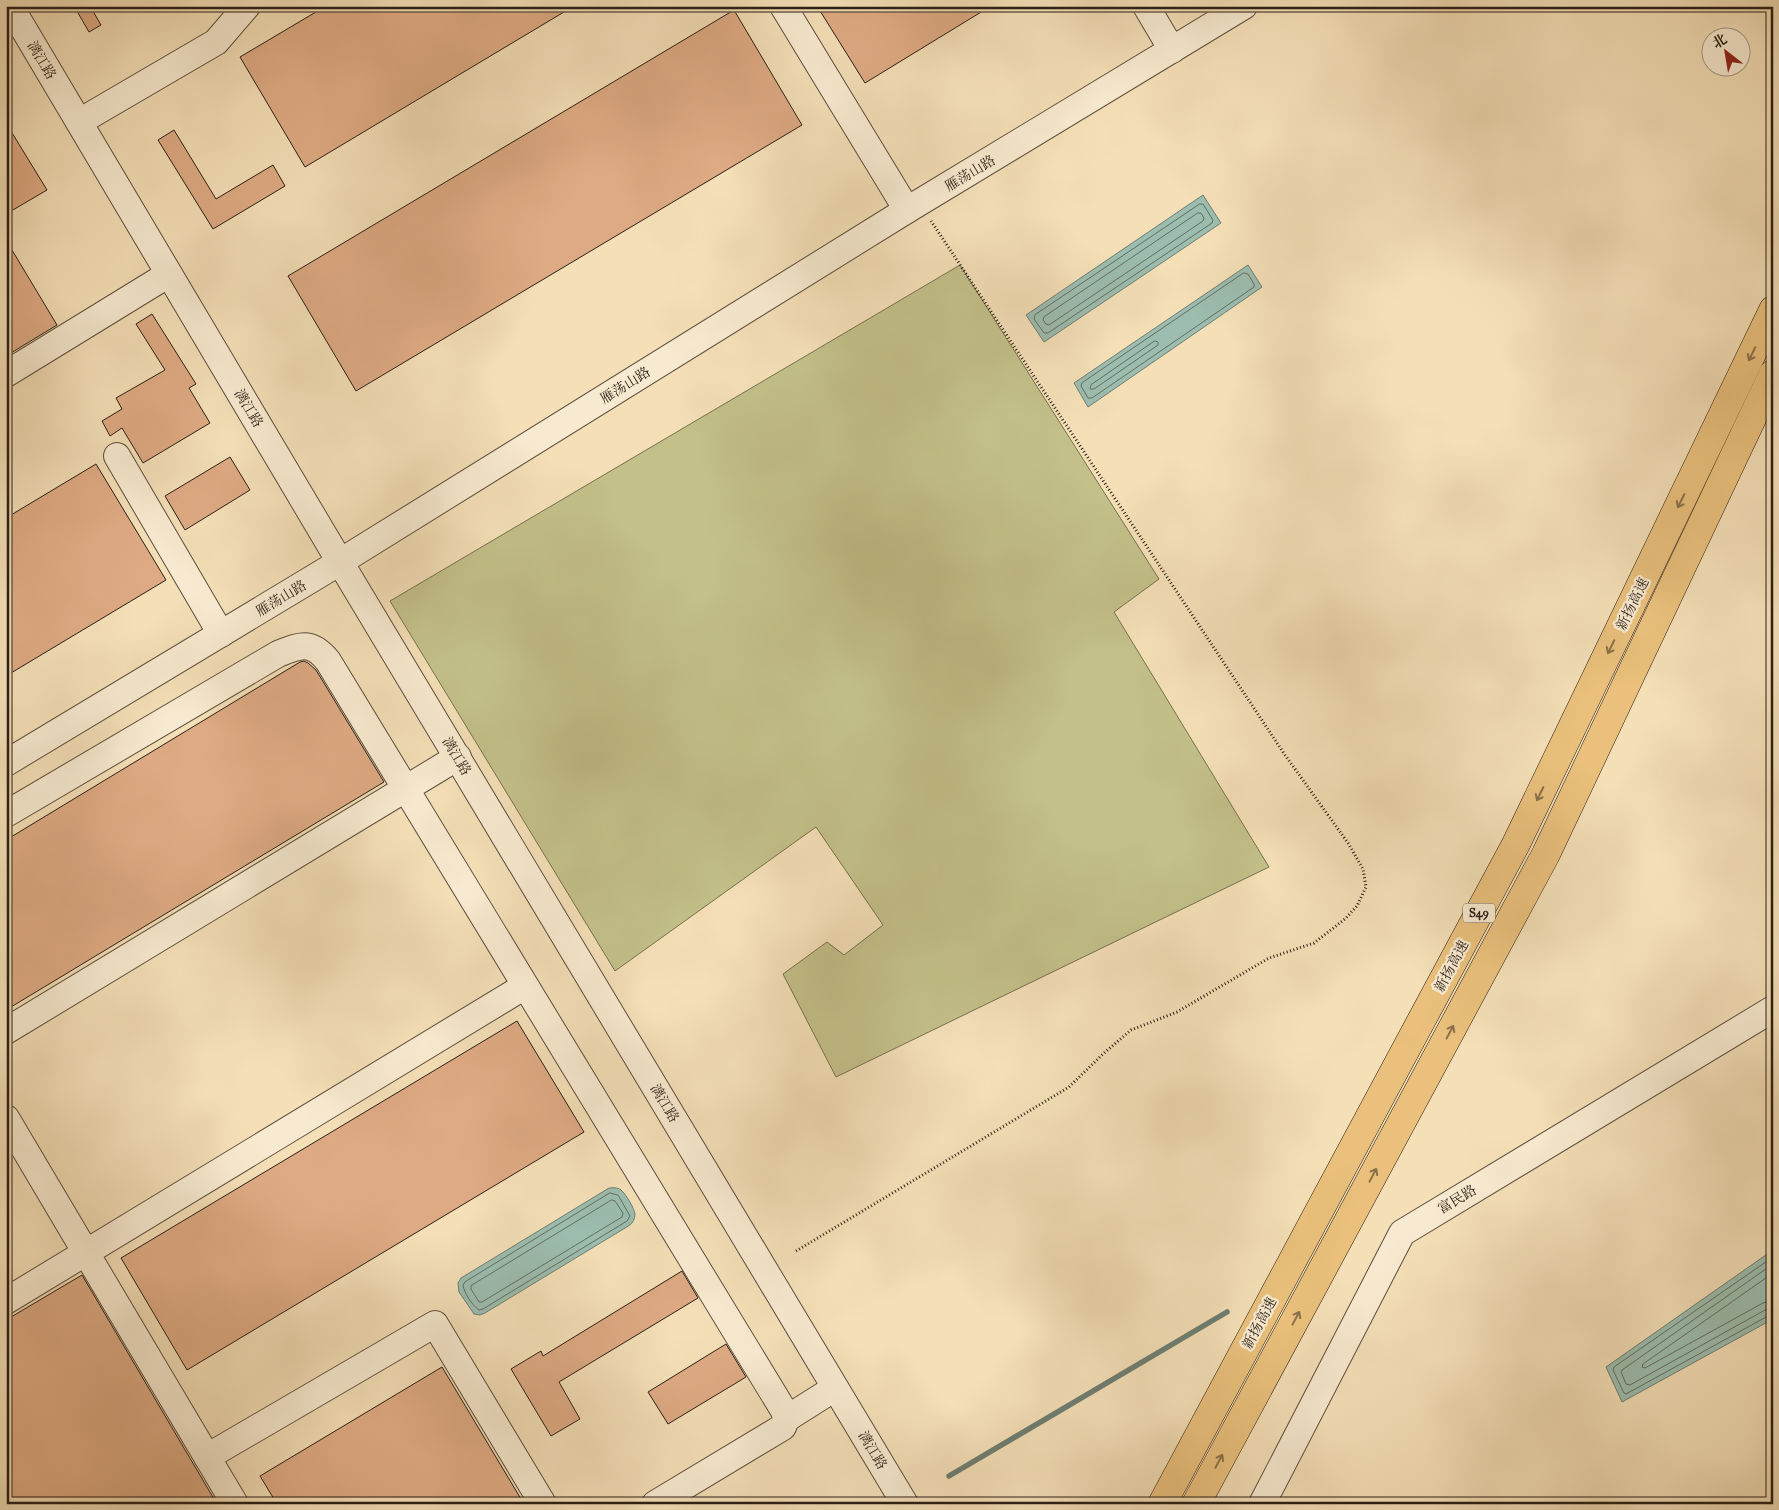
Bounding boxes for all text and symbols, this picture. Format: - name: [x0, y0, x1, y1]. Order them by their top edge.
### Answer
- north arrow: [1702, 28, 1752, 78]
- text: 北: [1709, 30, 1730, 52]
- street label: 漓江路: [23, 38, 60, 83]
- street label: 雁荡山路: [942, 152, 999, 195]
- one-way arrow: [1746, 346, 1756, 361]
- street label: 雁荡山路: [597, 363, 654, 407]
- street label: 漓江路: [230, 386, 267, 431]
- one-way arrow: [1676, 493, 1685, 508]
- street label: 新扬高速: [1613, 575, 1652, 633]
- street label: 雁荡山路: [253, 577, 310, 620]
- one-way arrow: [1605, 639, 1615, 654]
- street label: 漓江路: [438, 734, 475, 779]
- one-way arrow: [1535, 786, 1545, 801]
- road number: S49: [1463, 904, 1495, 922]
- street label: 新扬高速: [1431, 938, 1472, 995]
- one-way arrow: [1445, 1024, 1455, 1039]
- street label: 漓江路: [646, 1081, 683, 1126]
- one-way arrow: [1368, 1167, 1378, 1182]
- street label: 富民路: [1435, 1181, 1480, 1218]
- street label: 新扬高速: [1239, 1295, 1280, 1352]
- one-way arrow: [1291, 1310, 1301, 1325]
- street label: 漓江路: [854, 1428, 891, 1473]
- one-way arrow: [1215, 1454, 1224, 1469]

